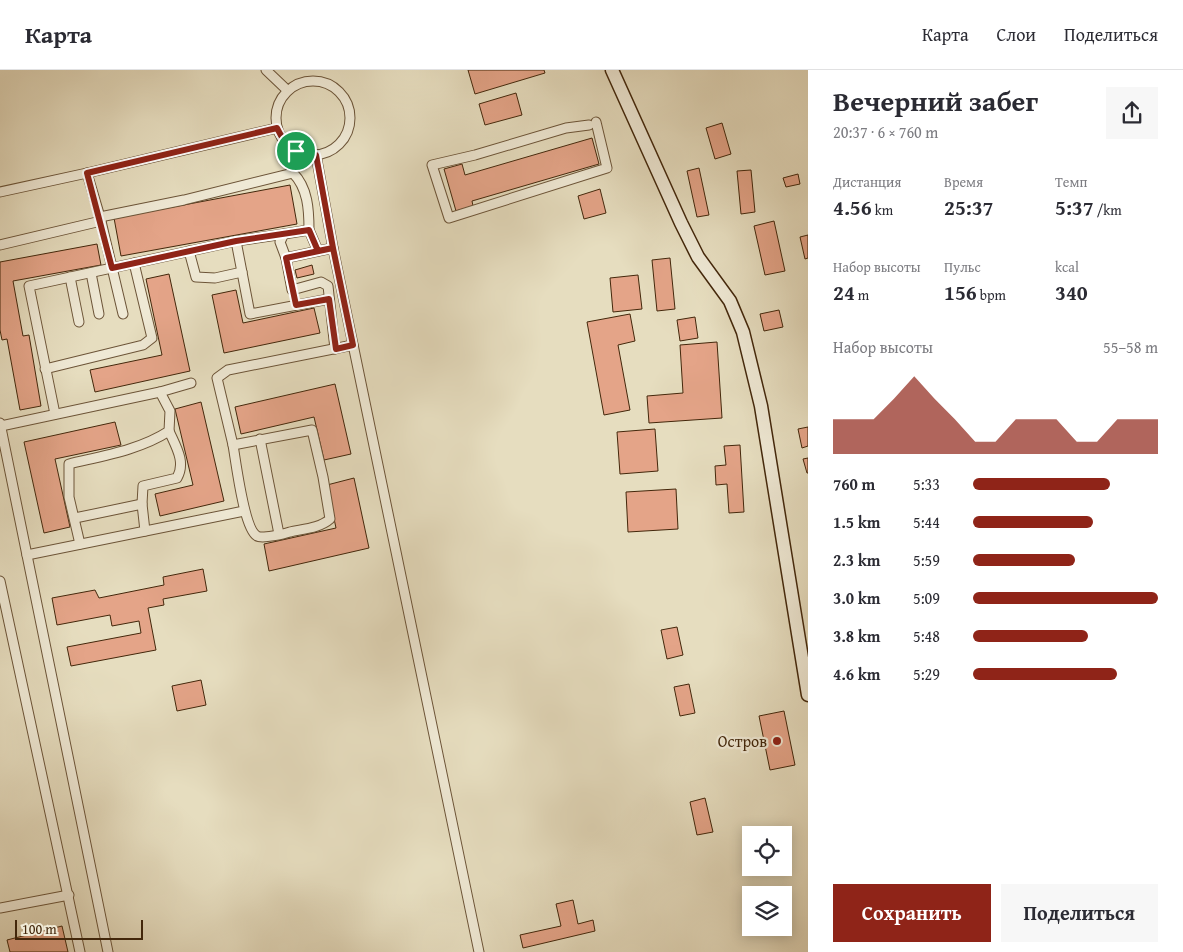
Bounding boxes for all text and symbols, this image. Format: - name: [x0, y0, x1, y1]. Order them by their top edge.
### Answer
- text: Карта: [25, 17, 92, 52]
- text: Карта: [922, 21, 969, 48]
- text: Слои: [997, 21, 1036, 48]
- text: Поделиться: [1064, 21, 1158, 48]
- text: Вечерний забег: [833, 80, 1038, 121]
- button: share: [1106, 87, 1158, 139]
- text: 20:37 · 6 × 760 m: [833, 120, 938, 144]
- pin: [275, 130, 317, 172]
- icon: arrive: [282, 137, 310, 165]
- text: Дистанция: [833, 172, 901, 192]
- text: Время: [944, 172, 983, 192]
- text: Темп: [1055, 172, 1087, 192]
- text: 4.56: [833, 192, 872, 223]
- text: 25:37: [944, 192, 993, 223]
- text: 5:37: [1055, 192, 1094, 223]
- text: km: [872, 200, 893, 220]
- text: /km: [1094, 200, 1122, 220]
- text: Набор высоты: [833, 257, 920, 277]
- text: Пульс: [944, 257, 981, 277]
- text: kcal: [1055, 257, 1079, 277]
- text: 24: [833, 277, 855, 308]
- text: 156: [944, 277, 977, 308]
- text: 340: [1055, 277, 1088, 308]
- text: m: [855, 285, 869, 305]
- text: bpm: [977, 285, 1006, 305]
- text: Набор высоты: [833, 335, 933, 359]
- text: 55–58 m: [1103, 335, 1158, 359]
- text: 760 m: [833, 472, 875, 496]
- text: 5:33: [913, 472, 940, 496]
- text: 1.5 km: [833, 510, 880, 534]
- text: 5:44: [913, 510, 940, 534]
- text: 2.3 km: [833, 548, 880, 572]
- text: 5:59: [913, 548, 940, 572]
- text: 3.0 km: [833, 586, 880, 610]
- text: 5:09: [913, 586, 940, 610]
- text: 3.8 km: [833, 624, 880, 648]
- text: 5:48: [913, 624, 940, 648]
- text: 4.6 km: [833, 662, 880, 686]
- text: 5:29: [913, 662, 940, 686]
- place label: Остров: [718, 729, 767, 753]
- marker: Остров: [771, 735, 783, 747]
- map controls: [742, 826, 792, 936]
- button: locate: [742, 826, 792, 876]
- button: Сохранить: [833, 884, 991, 942]
- button: Поделиться: [1001, 884, 1158, 942]
- button: layers: [742, 886, 792, 936]
- scale bar: [15, 917, 142, 940]
- text: 100 m: [22, 919, 57, 939]

